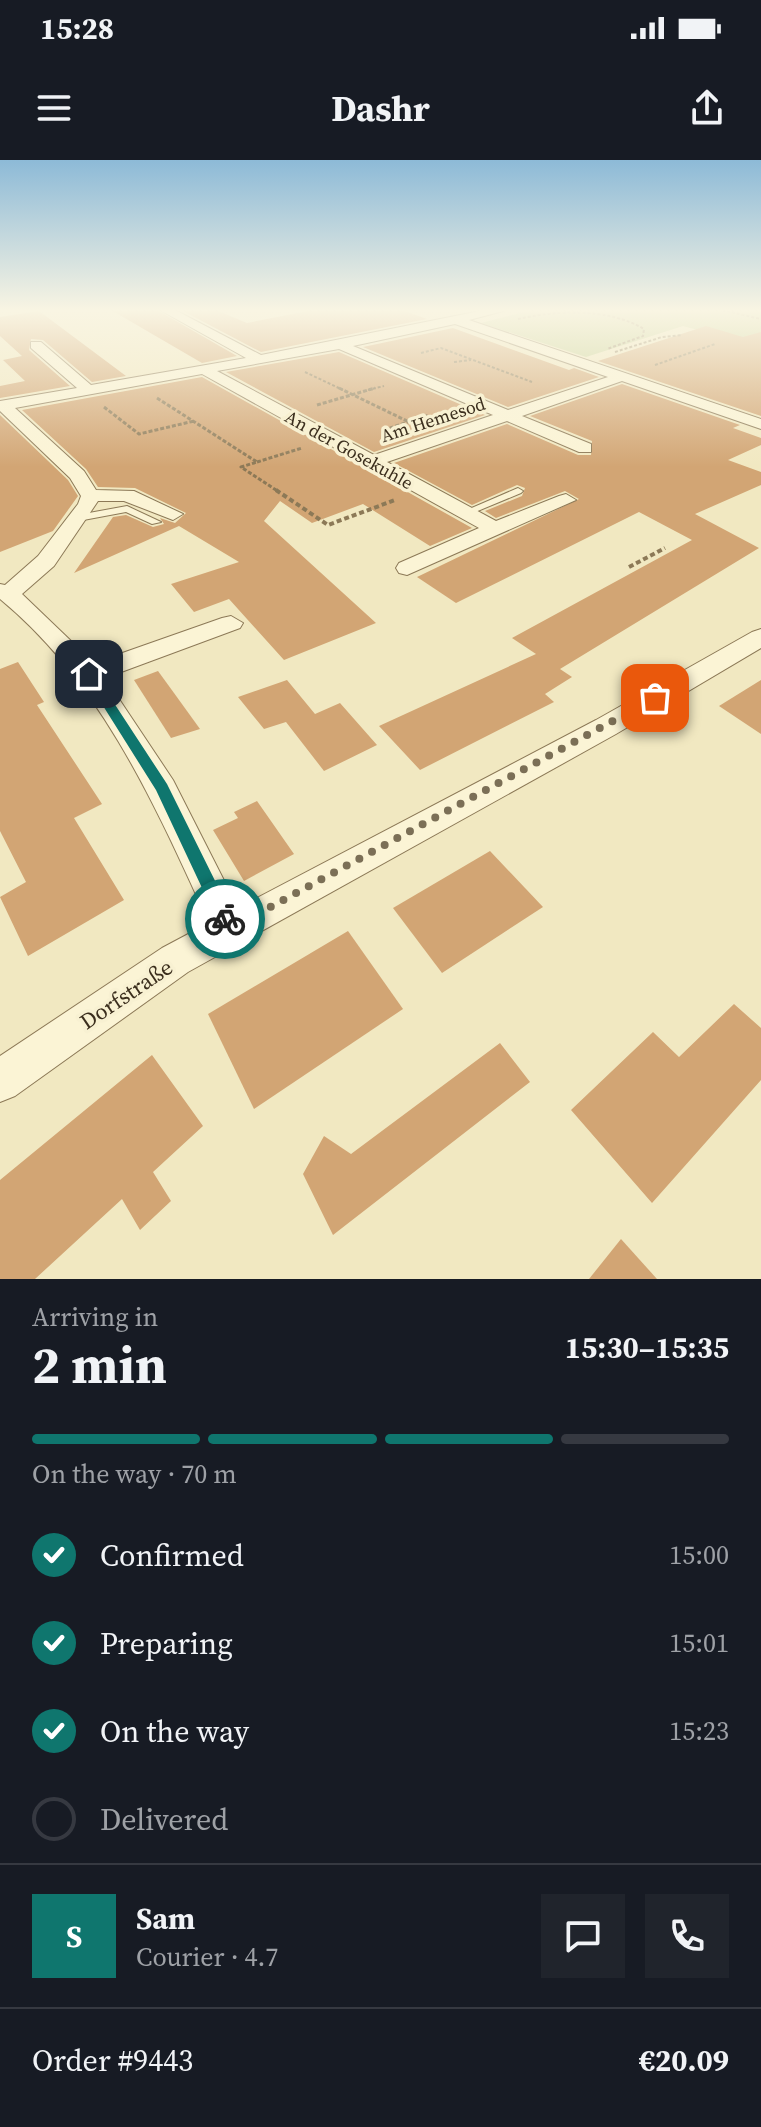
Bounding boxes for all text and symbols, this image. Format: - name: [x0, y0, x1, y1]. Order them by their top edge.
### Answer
- text: 15:28: [40, 8, 114, 49]
- text: Dashr: [331, 84, 430, 133]
- icon: menu: [32, 86, 76, 130]
- icon: share: [685, 86, 729, 130]
- street label: Am Hemesod: [377, 391, 488, 448]
- street label: An der Gosekuhle: [281, 404, 418, 495]
- pin: [55, 640, 123, 708]
- icon: home: [67, 652, 111, 696]
- pin: [621, 664, 689, 732]
- icon: bag: [633, 676, 677, 720]
- courier: [185, 879, 265, 959]
- icon: bike: [203, 897, 247, 941]
- street label: Dorfstraße: [74, 952, 178, 1036]
- text: Arriving in: [32, 1299, 158, 1335]
- text: 15:30–15:35: [565, 1327, 729, 1368]
- text: 2 min: [32, 1329, 167, 1400]
- text: On the way · 70 m: [32, 1456, 237, 1492]
- icon: check: [32, 1533, 76, 1577]
- text: Confirmed: [100, 1535, 244, 1576]
- text: 15:00: [669, 1537, 729, 1573]
- icon: check: [32, 1621, 76, 1665]
- text: Preparing: [100, 1623, 233, 1664]
- text: 15:01: [669, 1625, 729, 1661]
- icon: check: [32, 1709, 76, 1753]
- text: On the way: [100, 1711, 249, 1752]
- text: 15:23: [669, 1713, 729, 1749]
- text: Delivered: [100, 1799, 228, 1840]
- button: chat: [541, 1894, 625, 1978]
- button: phone: [645, 1894, 729, 1978]
- text: Sam: [136, 1898, 195, 1939]
- text: S: [66, 1916, 82, 1957]
- text: Courier · 4.7: [136, 1939, 278, 1975]
- text: Order #9443: [32, 2040, 193, 2081]
- text: €20.09: [639, 2040, 729, 2081]

